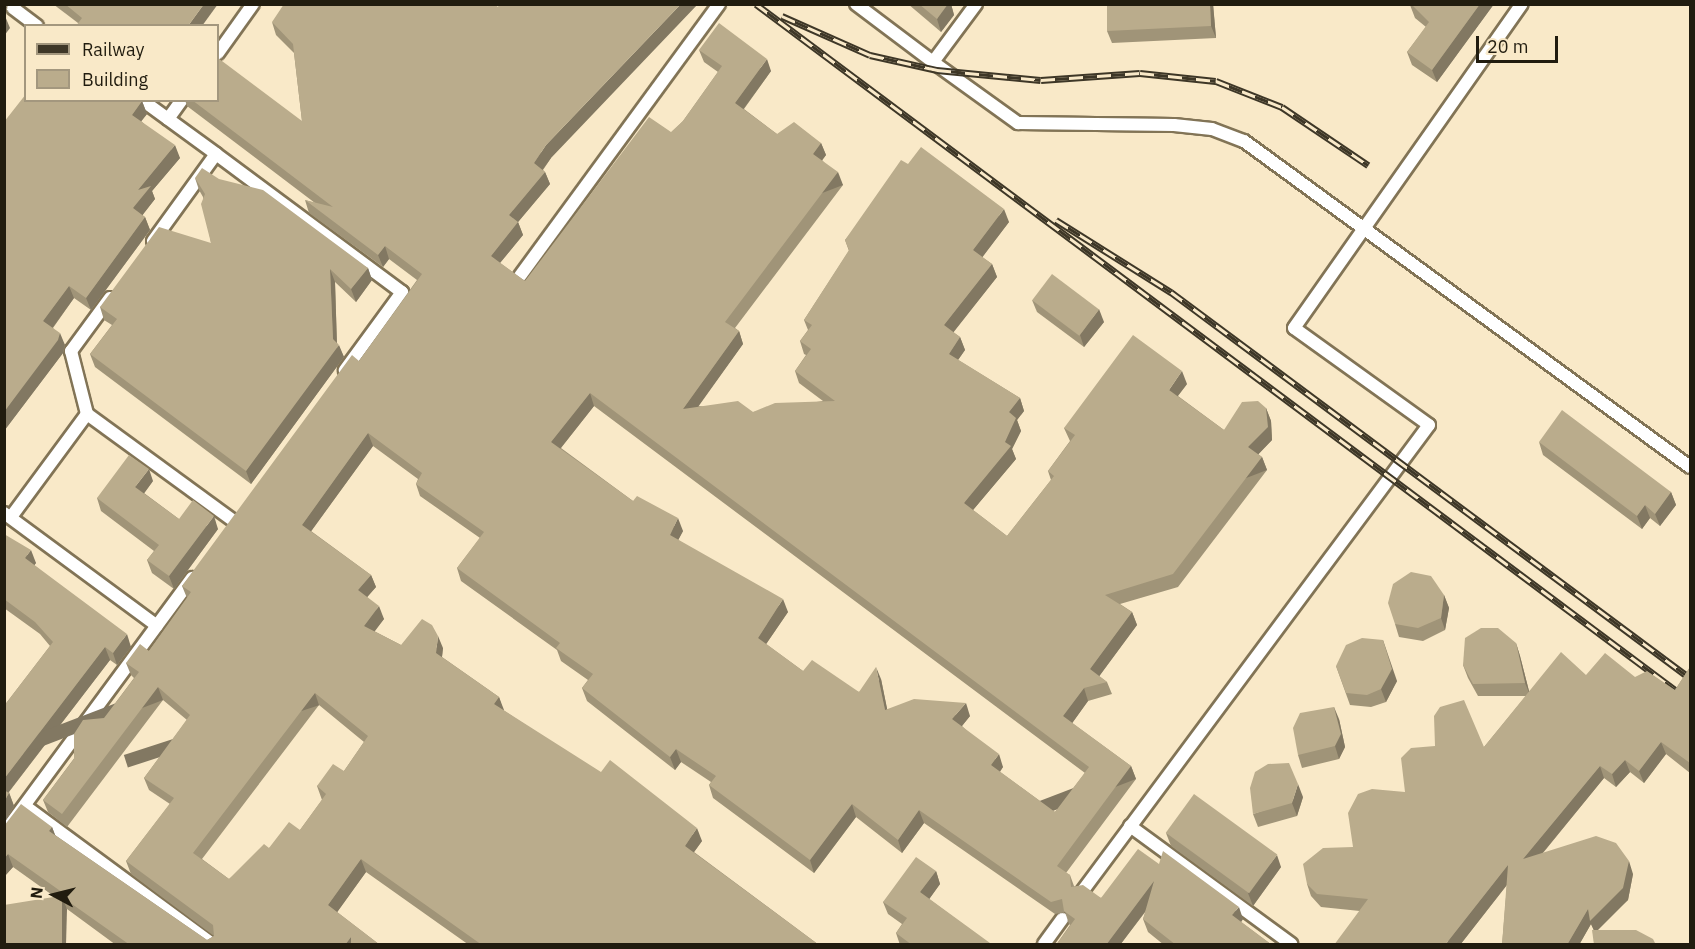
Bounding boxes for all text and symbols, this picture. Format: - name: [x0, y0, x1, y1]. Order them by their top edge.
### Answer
- legend: [24, 24, 219, 102]
- scale bar: [1479, 24, 1562, 62]
- text: 20 m: [1487, 35, 1529, 58]
- text: Railway: [82, 38, 144, 61]
- text: Building: [82, 68, 148, 91]
- north arrow: [24, 865, 84, 925]
- text: N: [26, 886, 47, 900]

